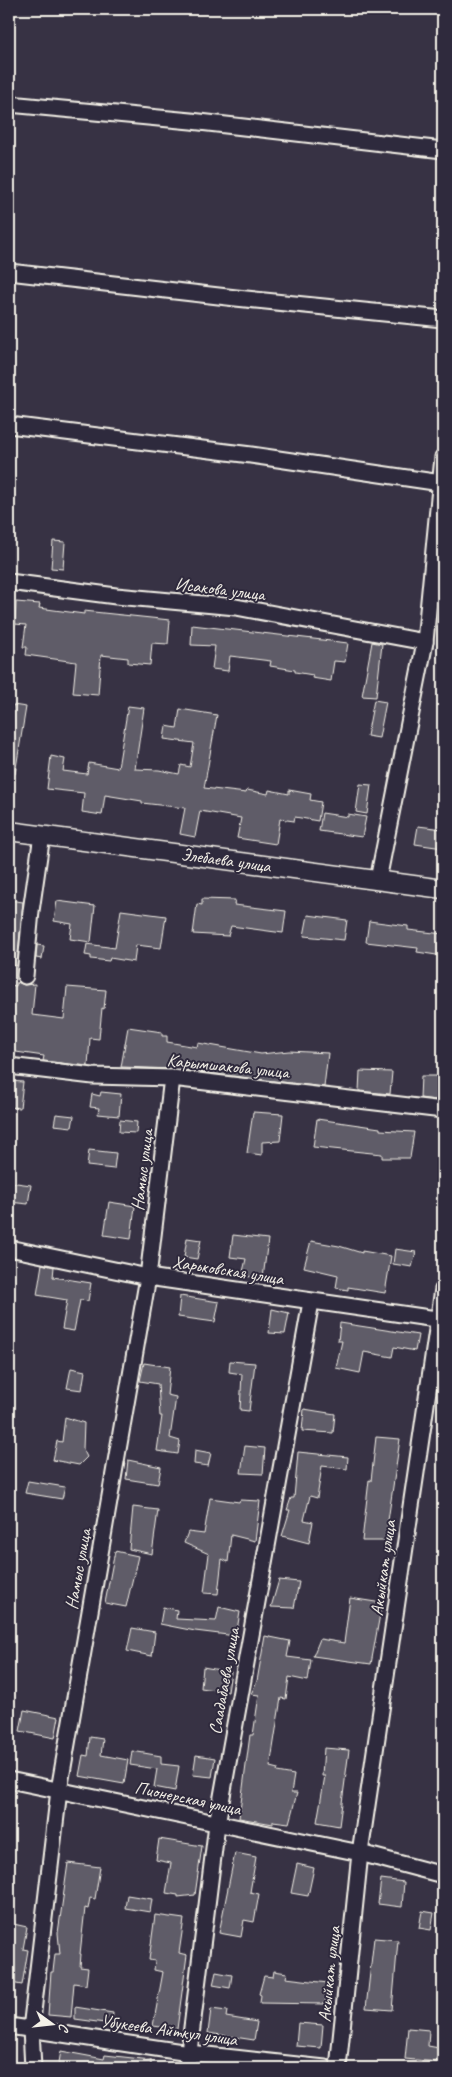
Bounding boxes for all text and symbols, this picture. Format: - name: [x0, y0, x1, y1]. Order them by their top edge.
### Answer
- street label: Исакова улица: [174, 573, 268, 606]
- street label: Элебаева улица: [180, 843, 273, 877]
- street label: Карымшакова улица: [166, 1049, 292, 1084]
- street label: Намыс улица: [126, 1127, 158, 1212]
- street label: Харьковская улица: [171, 1250, 286, 1290]
- street label: Акыйкат улица: [365, 1518, 401, 1617]
- street label: Намыс улица: [60, 1525, 96, 1611]
- street label: Саадабаева улица: [204, 1624, 244, 1736]
- street label: Пионерская улица: [133, 1776, 245, 1820]
- street label: Акыйкат улица: [313, 1924, 345, 2023]
- north arrow: [28, 2000, 78, 2050]
- street label: Убукеева Айткул улица: [99, 2010, 240, 2051]
- text: С: [54, 2022, 73, 2035]

